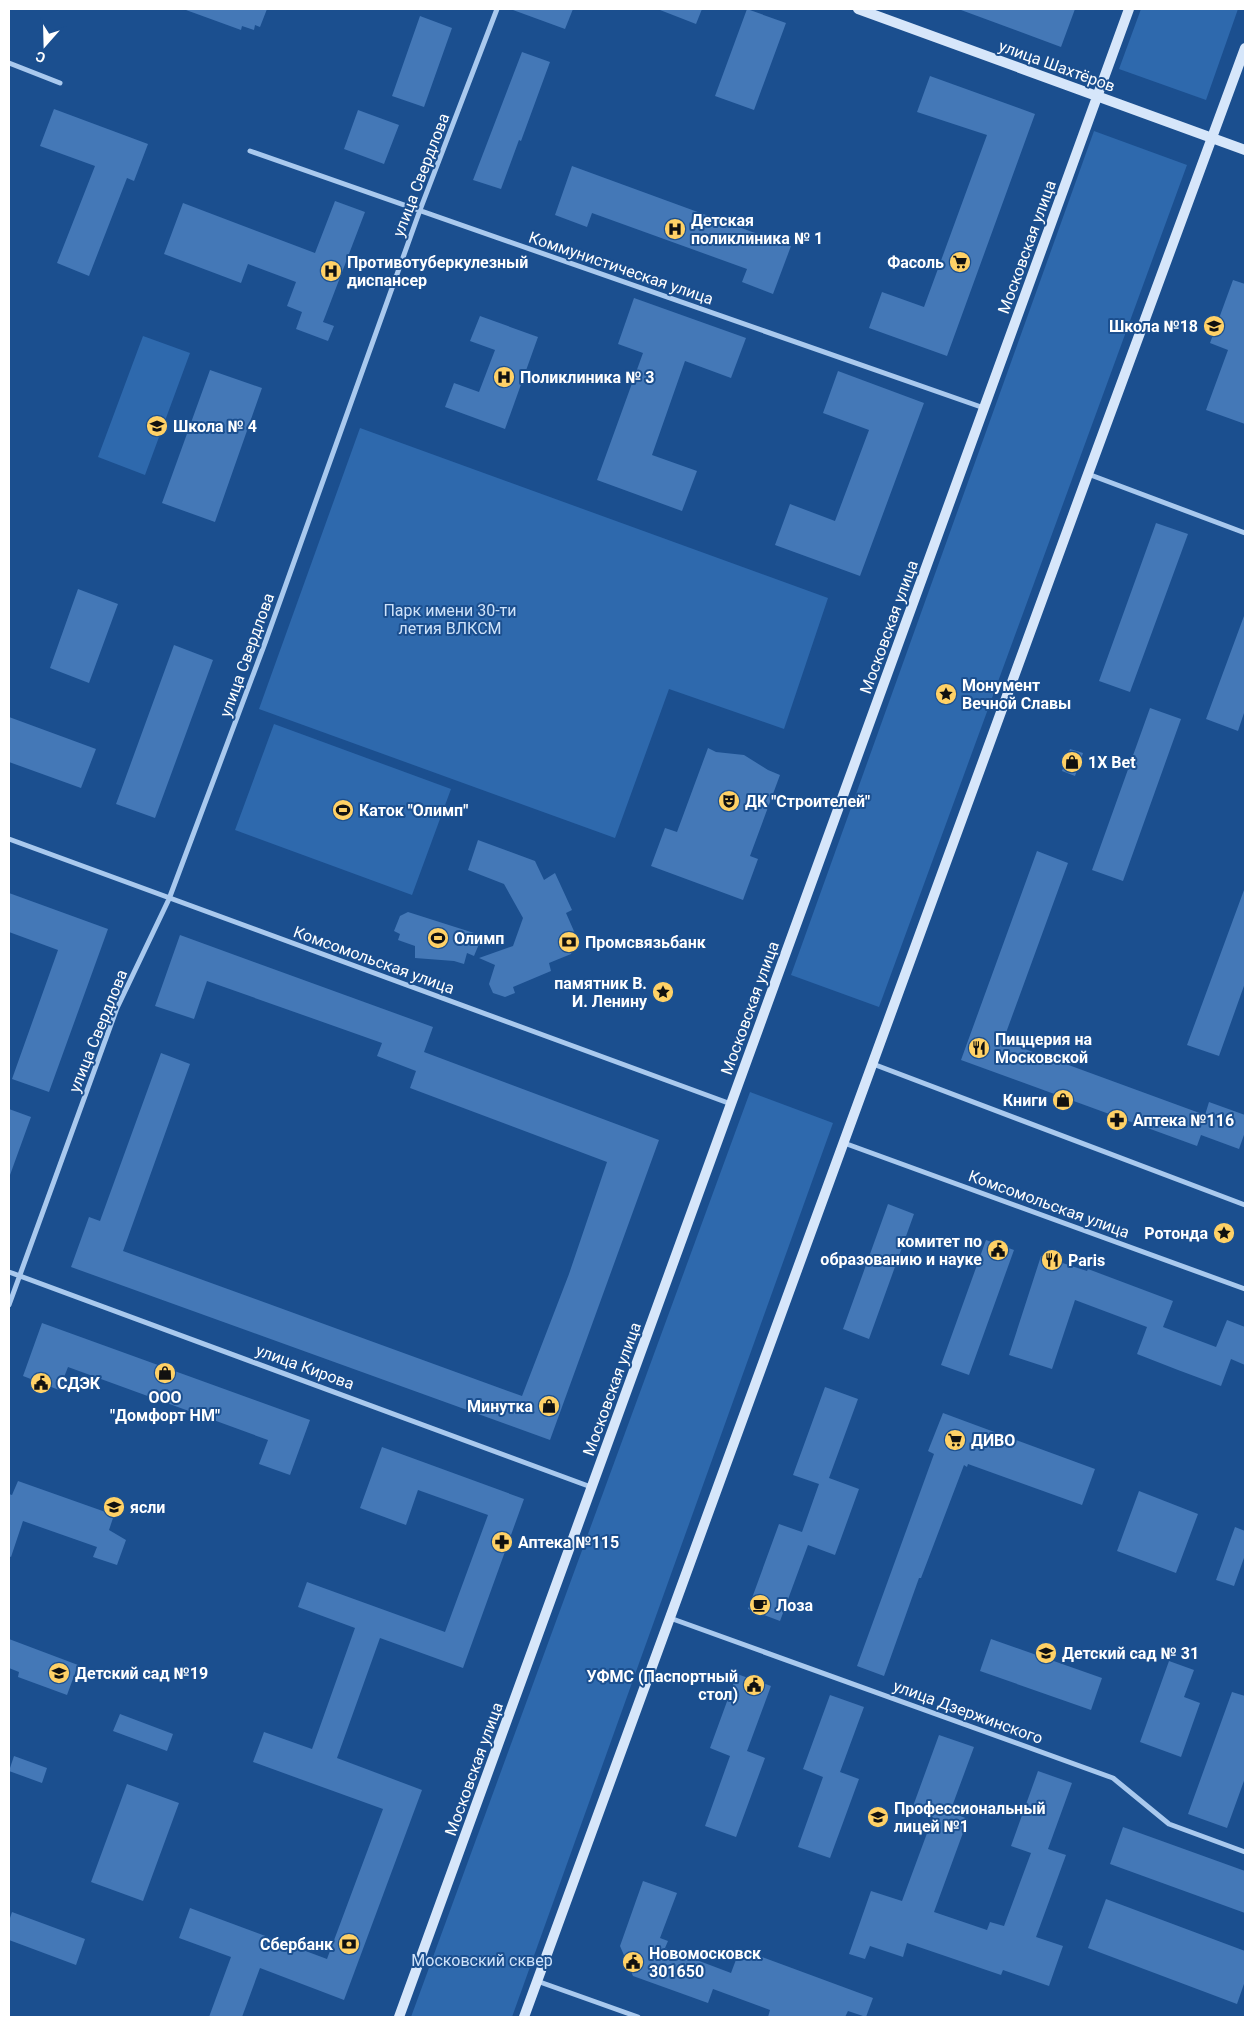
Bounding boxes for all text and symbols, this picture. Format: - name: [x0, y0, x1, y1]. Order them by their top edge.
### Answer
- north arrow: [20, 20, 70, 70]
- street label: улица Шахтёров: [996, 36, 1118, 96]
- text: С: [34, 48, 48, 66]
- street label: улица Свердлова: [389, 111, 453, 239]
- street label: Московская улица: [994, 178, 1060, 316]
- place label: Детская поликлиника № 1: [691, 211, 823, 248]
- hospital icon: Детская поликлиника № 1: [663, 217, 687, 241]
- street label: Коммунистическая улица: [526, 227, 716, 309]
- supermarket icon: Фасоль: [948, 250, 972, 274]
- place label: Противотуберкулезный диспансер: [347, 253, 528, 290]
- place label: Фасоль: [887, 253, 944, 272]
- hospital icon: Противотуберкулезный диспансер: [319, 259, 343, 283]
- school or university icon: Школа №18: [1202, 314, 1226, 338]
- place label: Школа №18: [1109, 317, 1198, 336]
- hospital icon: Поликлиника № 3: [492, 365, 516, 389]
- place label: Поликлиника № 3: [520, 368, 655, 387]
- school or university icon: Школа № 4: [145, 414, 169, 438]
- place label: Школа № 4: [173, 417, 257, 436]
- street label: Московская улица: [856, 558, 922, 696]
- street label: улица Свердлова: [216, 590, 278, 720]
- park label: Парк имени 30-ти летия ВЛКСМ: [383, 601, 517, 638]
- place label: Монумент Вечной Славы: [962, 676, 1071, 713]
- place icon: Монумент Вечной Славы: [934, 682, 958, 706]
- shop icon: 1X Bet: [1060, 750, 1084, 774]
- place label: 1X Bet: [1088, 753, 1136, 772]
- theatre icon: ДК "Строителей": [717, 789, 741, 813]
- place label: ДК "Строителей": [745, 792, 870, 811]
- sports icon: Каток "Олимп": [331, 798, 355, 822]
- place label: Каток "Олимп": [359, 801, 468, 820]
- street label: Комсомольская улица: [291, 922, 457, 998]
- sports icon: Олимп: [426, 926, 450, 950]
- place label: Олимп: [454, 929, 504, 948]
- bank icon: Промсвязьбанк: [557, 930, 581, 954]
- place label: Промсвязьбанк: [585, 933, 707, 952]
- street label: Московская улица: [717, 939, 783, 1077]
- street label: улица Свердлова: [65, 967, 131, 1095]
- place label: памятник В. И. Ленину: [554, 974, 648, 1011]
- place icon: памятник В. И. Ленину: [651, 980, 675, 1004]
- place label: Пиццерия на Московской: [995, 1030, 1093, 1067]
- restaurant icon: Пиццерия на Московской: [967, 1036, 991, 1060]
- shop icon: Книги: [1051, 1088, 1075, 1112]
- place label: Книги: [1003, 1091, 1047, 1110]
- pharmacy icon: Аптека №116: [1105, 1108, 1129, 1132]
- place label: Аптека №116: [1133, 1111, 1234, 1130]
- street label: Комсомольская улица: [966, 1166, 1132, 1242]
- place icon: Ротонда: [1212, 1221, 1236, 1245]
- place label: Ротонда: [1144, 1224, 1208, 1243]
- place label: комитет по образованию и науке: [820, 1232, 982, 1269]
- public building icon: комитет по образованию и науке: [986, 1238, 1010, 1262]
- restaurant icon: Paris: [1040, 1248, 1064, 1272]
- place label: Paris: [1068, 1251, 1105, 1270]
- street label: Московская улица: [579, 1320, 645, 1458]
- street label: улица Кирова: [253, 1340, 357, 1394]
- shop icon: ООО "Домфорт НМ": [153, 1361, 177, 1385]
- public building icon: СДЭК: [29, 1371, 53, 1395]
- place label: СДЭК: [57, 1374, 101, 1393]
- place label: ООО "Домфорт НМ": [110, 1388, 220, 1425]
- shop icon: Минутка: [537, 1394, 561, 1418]
- place label: Минутка: [467, 1397, 533, 1416]
- supermarket icon: ДИВО: [943, 1428, 967, 1452]
- place label: ДИВО: [971, 1431, 1015, 1450]
- school or university icon: ясли: [102, 1495, 126, 1519]
- place label: ясли: [130, 1498, 165, 1517]
- pharmacy icon: Аптека №115: [490, 1530, 514, 1554]
- place label: Аптека №115: [518, 1533, 619, 1552]
- cafe icon: Лоза: [748, 1593, 772, 1617]
- place label: Лоза: [776, 1596, 814, 1615]
- school or university icon: Детский сад № 31: [1034, 1641, 1058, 1665]
- place label: Детский сад № 31: [1062, 1644, 1199, 1663]
- school or university icon: Детский сад №19: [47, 1661, 71, 1685]
- place label: Детский сад №19: [75, 1664, 208, 1683]
- place label: УФМС (Паспортный стол): [586, 1667, 738, 1704]
- public building icon: УФМС (Паспортный стол): [742, 1673, 766, 1697]
- street label: улица Дзержинского: [891, 1676, 1045, 1748]
- street label: Московская улица: [441, 1700, 507, 1838]
- place label: Профессиональный лицей №1: [894, 1799, 1045, 1836]
- school or university icon: Профессиональный лицей №1: [866, 1805, 890, 1829]
- bank icon: Сбербанк: [337, 1932, 361, 1956]
- place label: Сбербанк: [260, 1935, 334, 1954]
- place label: Новомосковск 301650: [649, 1944, 762, 1981]
- public building icon: Новомосковск 301650: [621, 1950, 645, 1974]
- park label: Московский сквер: [411, 1951, 553, 1970]

